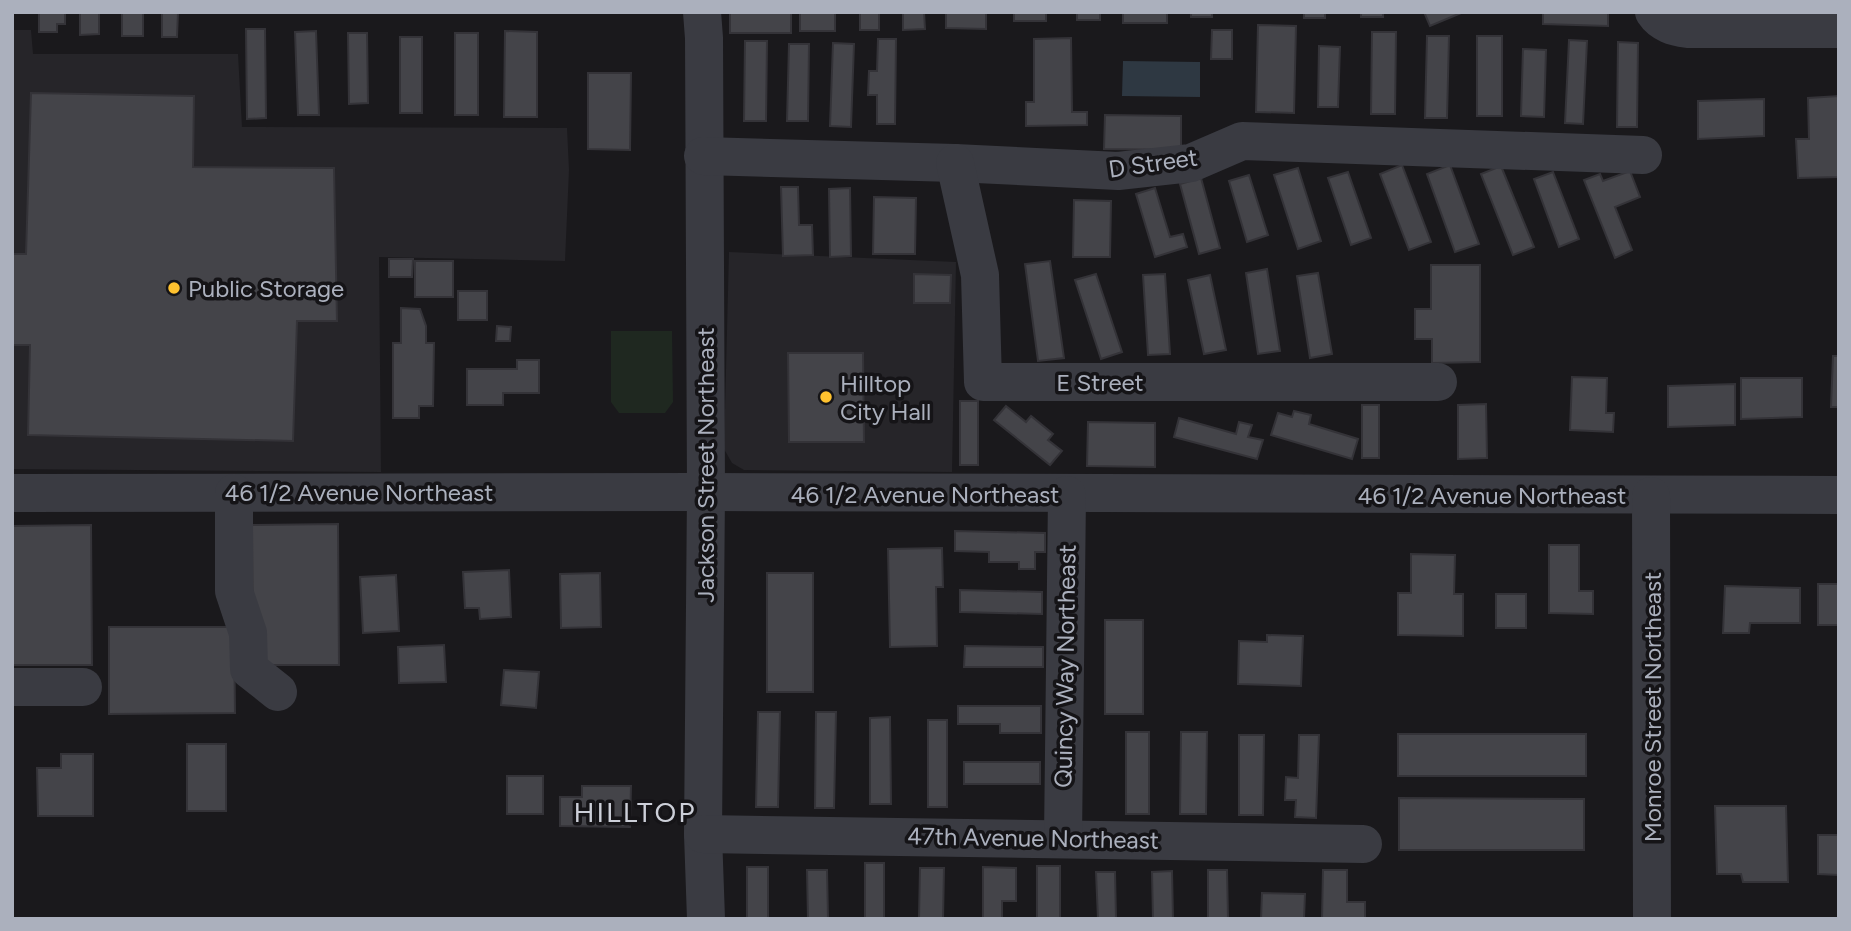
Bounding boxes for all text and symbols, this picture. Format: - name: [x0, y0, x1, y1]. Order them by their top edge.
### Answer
- street label: D Street: [1107, 142, 1199, 184]
- place label: Public Storage: [188, 274, 344, 303]
- marker: Public Storage: [166, 280, 182, 296]
- street label: Jackson Street Northeast: [691, 327, 720, 603]
- street label: E Street: [1056, 368, 1144, 397]
- place label: Hilltop City Hall: [840, 369, 931, 426]
- marker: Hilltop City Hall: [818, 389, 834, 405]
- street label: 46 1/2 Avenue Northeast: [225, 478, 493, 507]
- street label: 46 1/2 Avenue Northeast: [791, 480, 1059, 509]
- street label: 46 1/2 Avenue Northeast: [1358, 481, 1626, 510]
- street label: Quincy Way Northeast: [1048, 544, 1082, 788]
- street label: Monroe Street Northeast: [1638, 572, 1667, 842]
- district label: HILLTOP: [573, 795, 697, 829]
- street label: 47th Avenue Northeast: [907, 821, 1159, 855]

